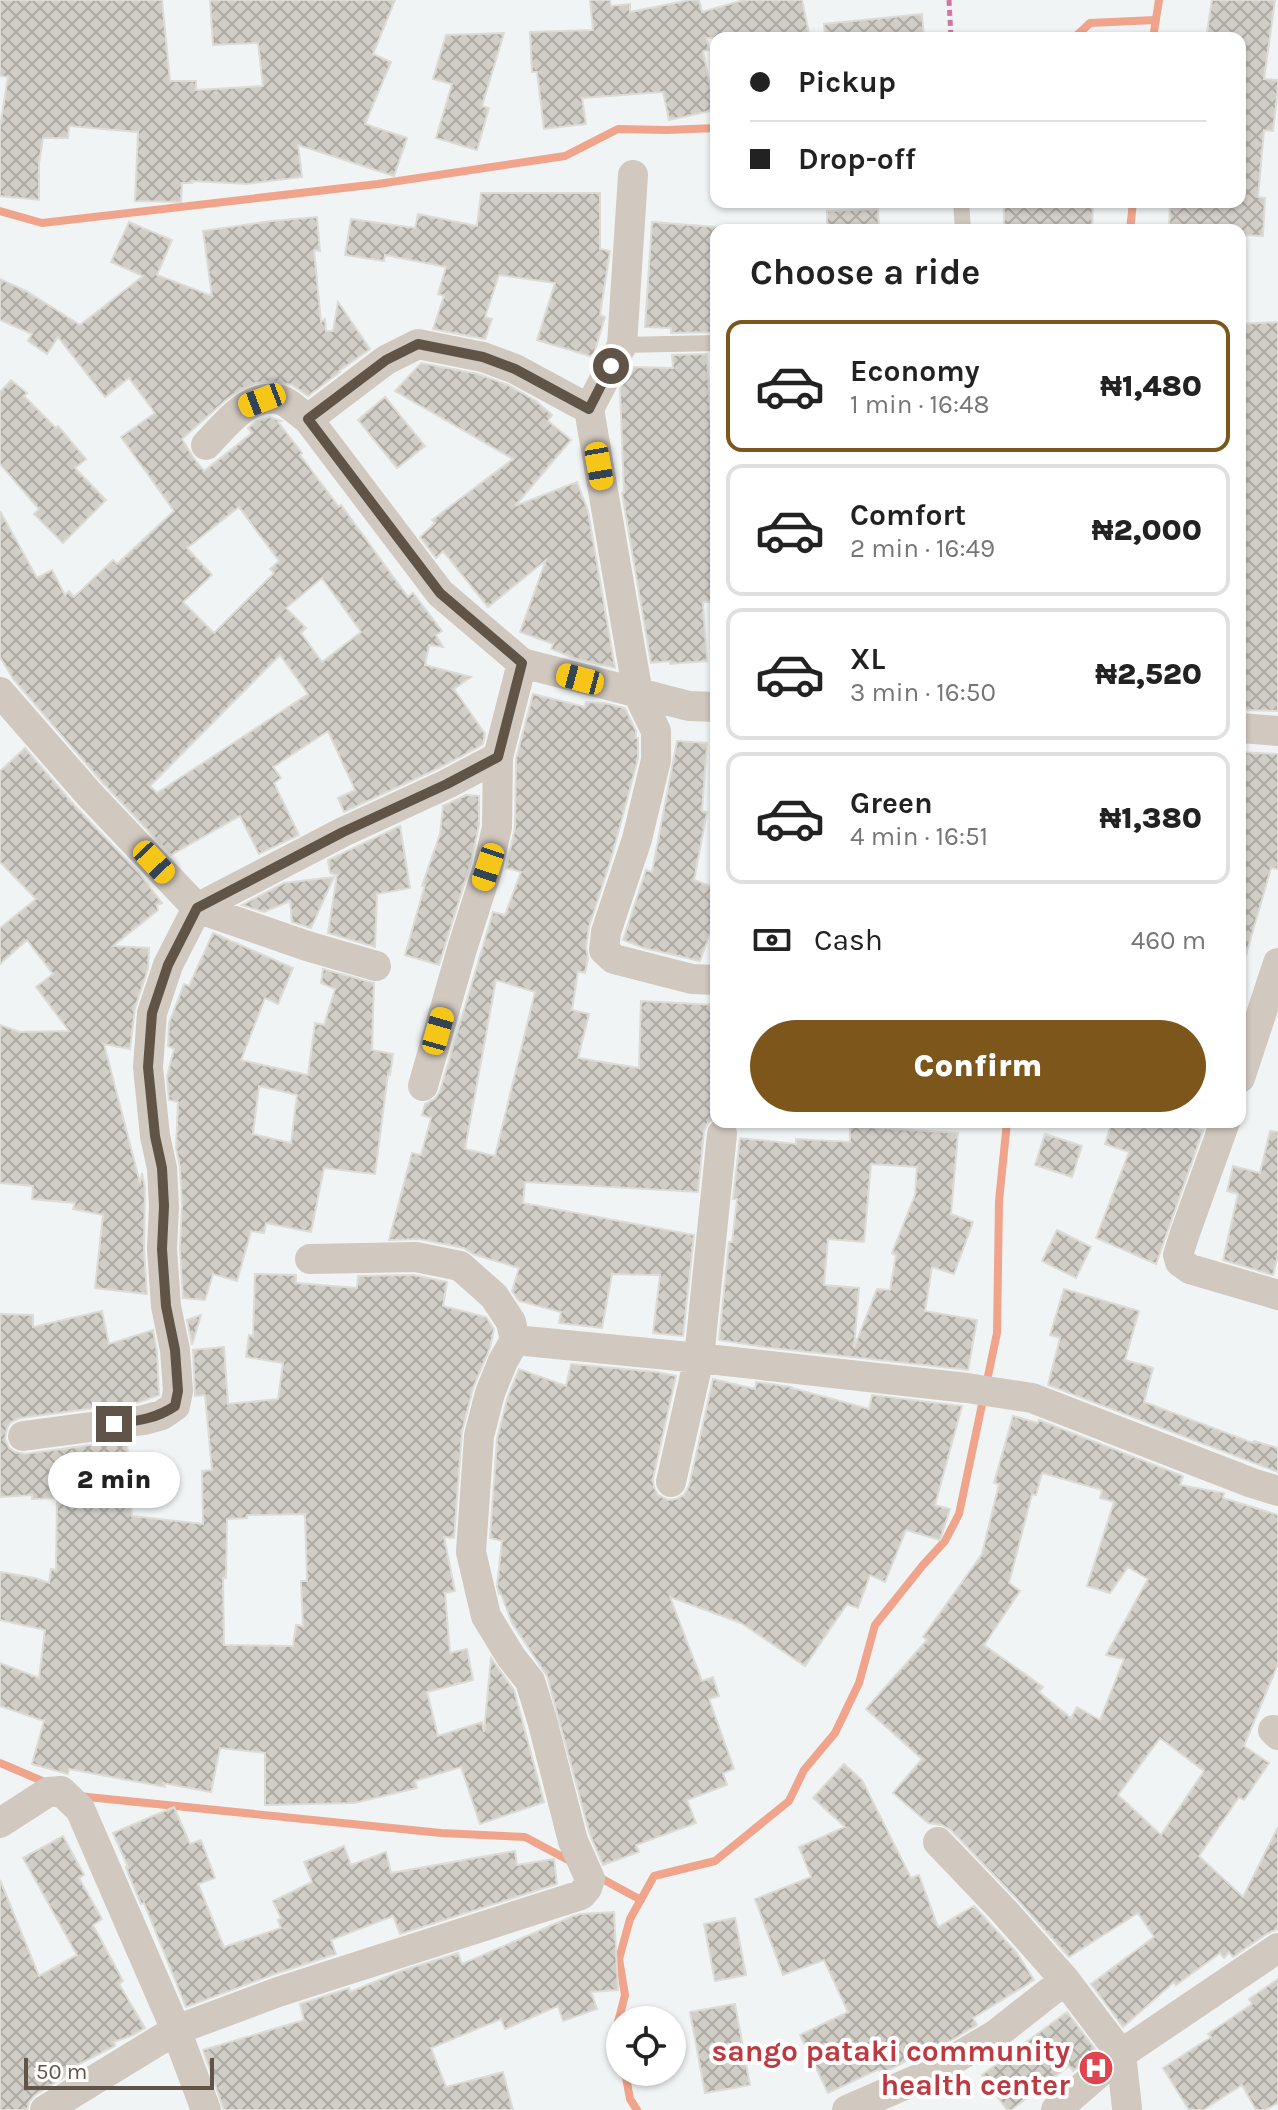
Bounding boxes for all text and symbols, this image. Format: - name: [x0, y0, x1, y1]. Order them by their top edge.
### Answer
- text: Pickup: [798, 64, 896, 100]
- text: Drop-off: [798, 141, 916, 177]
- text: Choose a ride: [750, 251, 980, 293]
- route start: [593, 348, 629, 384]
- icon: car: [754, 350, 826, 422]
- text: Economy: [850, 353, 980, 389]
- text: ₦1,480: [1100, 368, 1202, 404]
- car: [235, 380, 289, 420]
- text: 1 min · 16:48: [850, 389, 990, 420]
- car: [583, 440, 615, 492]
- icon: car: [754, 494, 826, 566]
- text: Comfort: [850, 497, 966, 533]
- text: ₦2,000: [1092, 512, 1202, 548]
- text: 2 min · 16:49: [850, 533, 995, 564]
- icon: car: [754, 638, 826, 710]
- text: XL: [850, 641, 885, 677]
- text: ₦2,520: [1095, 656, 1202, 692]
- car: [554, 661, 606, 697]
- text: 3 min · 16:50: [850, 677, 996, 708]
- icon: car: [754, 782, 826, 854]
- text: Green: [850, 785, 933, 821]
- text: ₦1,380: [1100, 800, 1202, 836]
- text: 4 min · 16:51: [850, 821, 988, 852]
- car: [129, 836, 179, 888]
- car: [469, 840, 507, 894]
- icon: cash: [750, 918, 794, 962]
- text: Cash: [814, 922, 883, 958]
- text: 460 m: [1131, 925, 1206, 956]
- car: [420, 1005, 456, 1057]
- button: Confirm: [750, 1020, 1206, 1112]
- route end: [96, 1406, 132, 1442]
- callout: 2 min: [48, 1452, 180, 1508]
- text: 2 min: [77, 1464, 151, 1495]
- map controls: [606, 2006, 686, 2086]
- button: locate: [606, 2006, 686, 2086]
- place label: sango pataki community health center: [711, 2033, 1070, 2103]
- hospital icon: sango pataki community health center: [1077, 2049, 1115, 2087]
- scale bar: [24, 2054, 214, 2090]
- text: 50 m: [36, 2059, 87, 2085]

